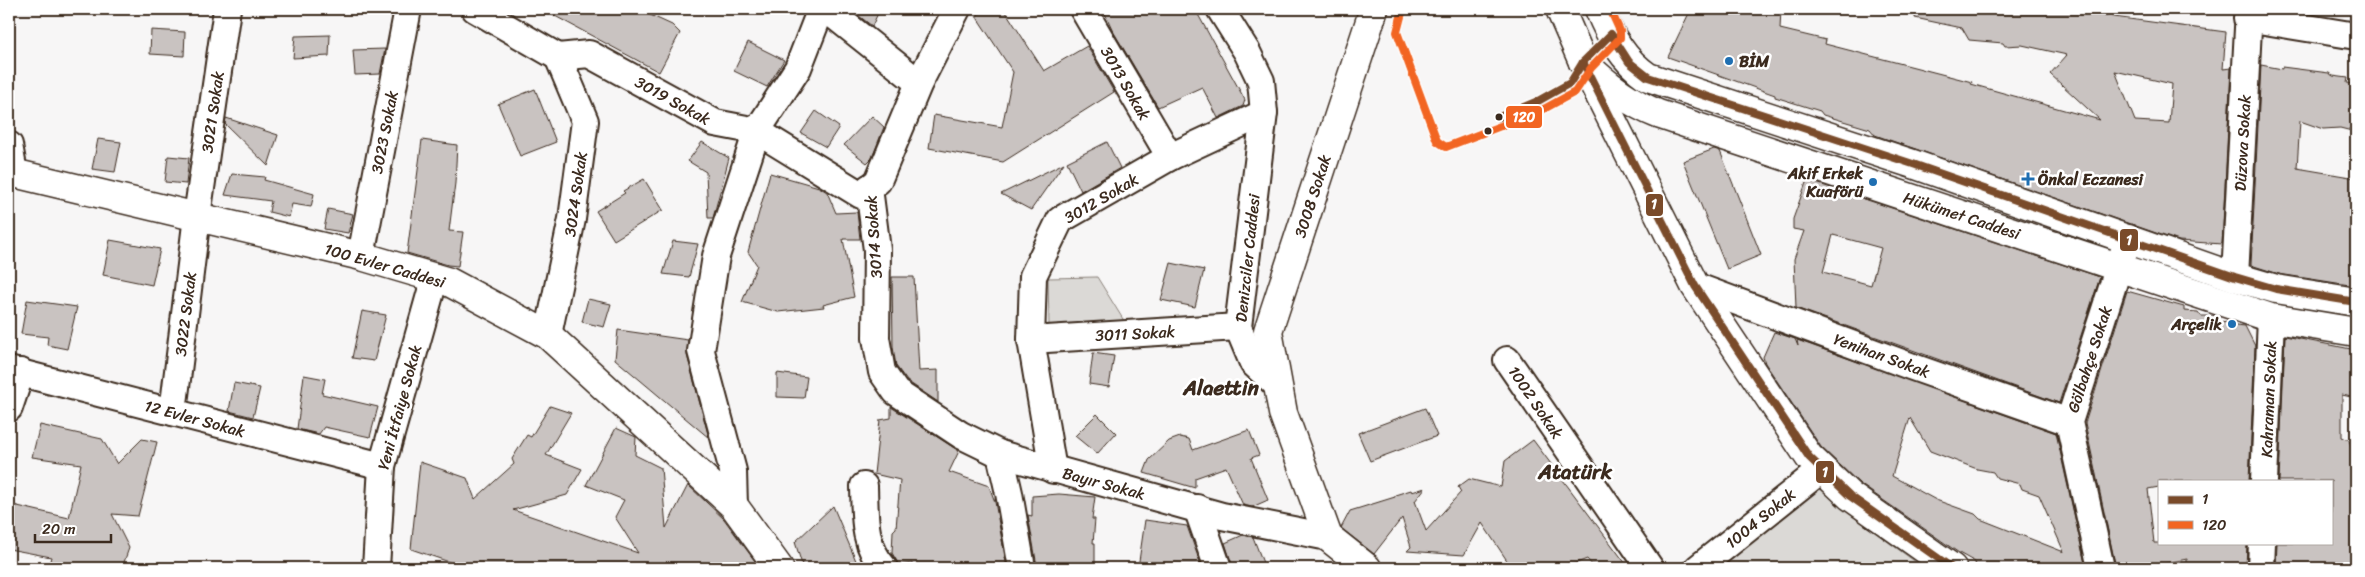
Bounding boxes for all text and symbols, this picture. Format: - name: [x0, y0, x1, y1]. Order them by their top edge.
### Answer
- street label: 3013 Sokak: [1093, 41, 1159, 126]
- place label: BİM: [1739, 47, 1769, 76]
- marker: BİM: [1723, 55, 1735, 67]
- street label: 3019 Sokak: [629, 68, 716, 133]
- street label: 3021 Sokak: [192, 69, 233, 155]
- street label: 3023 Sokak: [362, 87, 407, 176]
- street label: Düzova Sokak: [2225, 94, 2260, 192]
- line badge: 120: [1505, 105, 1543, 129]
- text: 120: [1513, 105, 1536, 130]
- unlabelled marker: [1494, 112, 1504, 122]
- unlabelled marker: [1483, 126, 1493, 136]
- street label: 3024 Sokak: [555, 149, 596, 238]
- street label: 3008 Sokak: [1285, 150, 1340, 242]
- place label: Akif Erkek Kuaförü: [1787, 159, 1864, 206]
- street label: 3012 Sokak: [1058, 165, 1145, 232]
- place label: Önkal Eczanesi: [2037, 165, 2144, 194]
- marker: Önkal Eczanesi: [2022, 173, 2034, 185]
- marker: Akif Erkek Kuaförü: [1867, 176, 1879, 188]
- street label: Hükümet Caddesi: [1900, 183, 2025, 248]
- street label: Denizciler Caddesi: [1226, 192, 1269, 324]
- text: 1: [1651, 192, 1657, 217]
- line badge: 1: [1645, 193, 1664, 217]
- street label: 3014 Sokak: [856, 194, 891, 279]
- line badge: 1: [2119, 228, 2139, 252]
- text: 1: [2126, 228, 2132, 253]
- street label: 100 Evler Caddesi: [321, 234, 449, 297]
- street label: 3022 Sokak: [166, 270, 205, 358]
- street label: Gölbahçe Sokak: [2059, 301, 2121, 416]
- place label: Arçelik: [2170, 310, 2222, 339]
- street label: 3011 Sokak: [1094, 317, 1176, 350]
- marker: Arçelik: [2226, 318, 2238, 330]
- street label: Yenihan Sokak: [1829, 325, 1935, 387]
- street label: Kahraman Sokak: [2252, 340, 2285, 458]
- street label: Yeni İtfaiye Sokak: [369, 341, 430, 473]
- street label: 1002 Sokak: [1500, 359, 1571, 445]
- district label: Alaettin: [1182, 369, 1259, 407]
- street label: 12 Evler Sokak: [141, 391, 249, 446]
- district label: Atatürk: [1537, 453, 1613, 491]
- street label: Bayır Sokak: [1059, 459, 1149, 508]
- line badge: 1: [1815, 460, 1835, 484]
- text: 1: [1822, 460, 1828, 485]
- street label: 1004 Sokak: [1718, 480, 1803, 556]
- legend: [2158, 480, 2332, 544]
- text: 1: [2202, 486, 2208, 512]
- scale bar: [35, 512, 111, 544]
- text: 120: [2202, 512, 2227, 538]
- text: 20 m: [42, 516, 76, 542]

